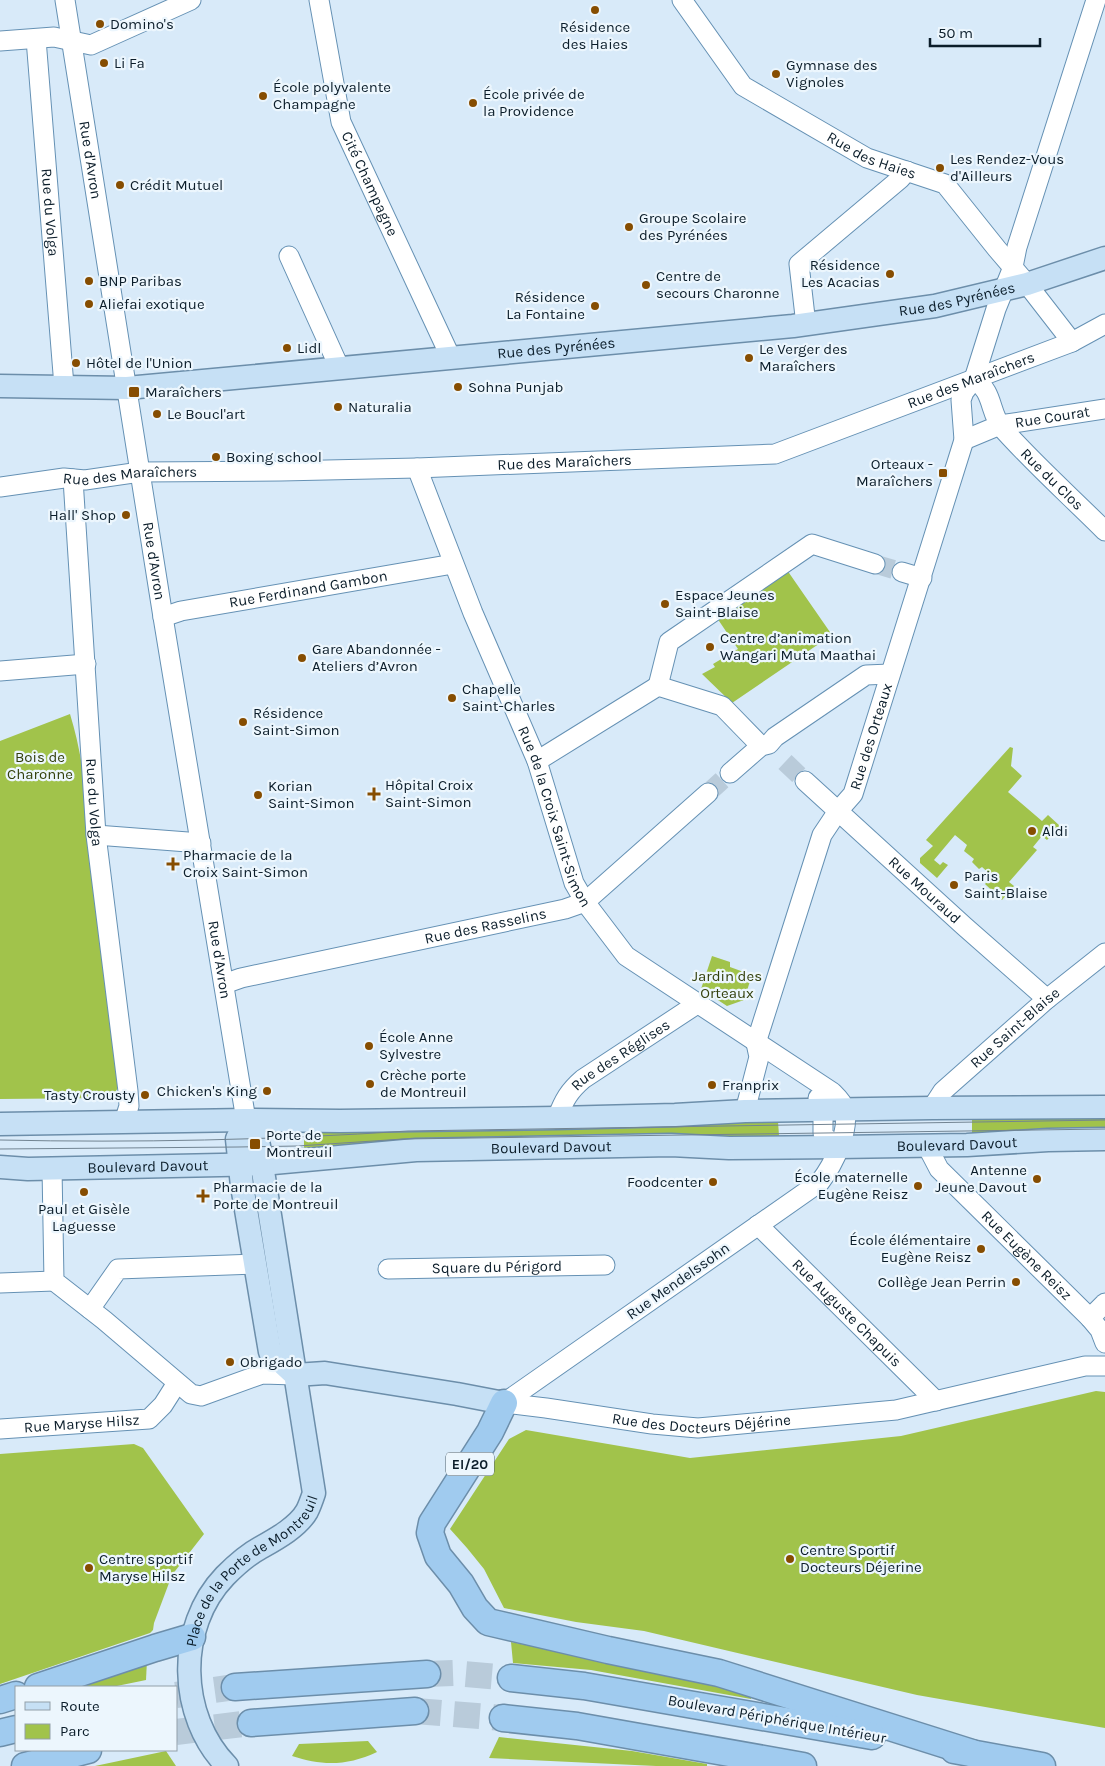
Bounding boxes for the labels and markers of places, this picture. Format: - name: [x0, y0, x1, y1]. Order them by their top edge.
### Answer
- marker: Résidence des Haies: [589, 4, 601, 16]
- place label: Domino's: [110, 15, 174, 33]
- marker: Domino's: [94, 18, 106, 30]
- place label: Résidence des Haies: [560, 18, 630, 53]
- place label: Li Fa: [114, 54, 145, 72]
- place label: Gymnase des Vignoles: [786, 56, 878, 91]
- marker: Li Fa: [98, 57, 110, 69]
- marker: Gymnase des Vignoles: [770, 68, 782, 80]
- place label: École polyvalente Champagne: [273, 78, 391, 113]
- place label: École privée de la Providence: [483, 85, 585, 120]
- marker: École polyvalente Champagne: [257, 90, 269, 102]
- marker: École privée de la Providence: [467, 97, 479, 109]
- place label: Les Rendez-Vous d'Ailleurs: [950, 150, 1064, 185]
- marker: Les Rendez-Vous d'Ailleurs: [934, 162, 946, 174]
- place label: Crédit Mutuel: [130, 176, 223, 194]
- marker: Crédit Mutuel: [114, 179, 126, 191]
- place label: Groupe Scolaire des Pyrénées: [639, 209, 746, 244]
- marker: Groupe Scolaire des Pyrénées: [623, 221, 635, 233]
- place label: Résidence Les Acacias: [801, 256, 880, 291]
- place label: Centre de secours Charonne: [656, 267, 779, 302]
- marker: Résidence Les Acacias: [884, 268, 896, 280]
- place label: BNP Paribas: [99, 272, 182, 290]
- marker: BNP Paribas: [83, 275, 95, 287]
- marker: Centre de secours Charonne: [640, 279, 652, 291]
- place label: Résidence La Fontaine: [506, 288, 585, 323]
- place label: Aliefai exotique: [99, 295, 205, 313]
- marker: Aliefai exotique: [83, 298, 95, 310]
- marker: Résidence La Fontaine: [589, 300, 601, 312]
- place label: Lidl: [297, 339, 322, 357]
- place label: Le Verger des Maraîchers: [759, 340, 848, 375]
- marker: Lidl: [281, 342, 293, 354]
- marker: Le Verger des Maraîchers: [743, 352, 755, 364]
- place label: Hôtel de l'Union: [86, 354, 192, 372]
- marker: Hôtel de l'Union: [70, 357, 82, 369]
- place label: Sohna Punjab: [468, 378, 563, 396]
- marker: Sohna Punjab: [452, 381, 464, 393]
- place label: Maraîchers: [145, 383, 222, 401]
- marker: Maraîchers: [127, 385, 141, 399]
- place label: Naturalia: [348, 398, 412, 416]
- marker: Naturalia: [332, 401, 344, 413]
- place label: Le Boucl'art: [167, 405, 246, 423]
- marker: Le Boucl'art: [151, 408, 163, 420]
- place label: Boxing school: [226, 448, 322, 466]
- marker: Boxing school: [210, 451, 222, 463]
- place label: Orteaux - Maraîchers: [856, 455, 933, 490]
- marker: Orteaux - Maraîchers: [937, 467, 949, 479]
- place label: Hall' Shop: [49, 506, 116, 524]
- marker: Hall' Shop: [120, 509, 132, 521]
- place label: Espace Jeunes Saint-Blaise: [675, 586, 775, 621]
- marker: Espace Jeunes Saint-Blaise: [659, 598, 671, 610]
- place label: Centre d’animation Wangari Muta Maathai: [720, 629, 876, 664]
- place label: Gare Abandonnée - Ateliers d’Avron: [312, 640, 441, 675]
- marker: Centre d’animation Wangari Muta Maathai: [704, 641, 716, 653]
- marker: Gare Abandonnée - Ateliers d’Avron: [296, 652, 308, 664]
- place label: Chapelle Saint-Charles: [462, 680, 555, 715]
- marker: Chapelle Saint-Charles: [446, 692, 458, 704]
- place label: Résidence Saint-Simon: [253, 704, 340, 739]
- marker: Résidence Saint-Simon: [237, 716, 249, 728]
- place label: Hôpital Croix Saint-Simon: [385, 776, 473, 811]
- place label: Korian Saint-Simon: [268, 777, 355, 812]
- marker: Hôpital Croix Saint-Simon: [367, 787, 381, 801]
- marker: Korian Saint-Simon: [252, 789, 264, 801]
- place label: Aldi: [1042, 822, 1068, 840]
- marker: Aldi: [1026, 825, 1038, 837]
- place label: Pharmacie de la Croix Saint-Simon: [183, 846, 308, 881]
- marker: Pharmacie de la Croix Saint-Simon: [167, 858, 179, 870]
- place label: Paris Saint-Blaise: [964, 867, 1048, 902]
- marker: Paris Saint-Blaise: [948, 879, 960, 891]
- place label: École Anne Sylvestre: [379, 1028, 453, 1063]
- marker: École Anne Sylvestre: [363, 1040, 375, 1052]
- place label: Crèche porte de Montreuil: [380, 1066, 467, 1101]
- place label: Franprix: [722, 1076, 779, 1094]
- marker: Crèche porte de Montreuil: [364, 1078, 376, 1090]
- marker: Franprix: [706, 1079, 718, 1091]
- place label: Chicken's King: [157, 1082, 258, 1100]
- marker: Chicken's King: [261, 1085, 273, 1097]
- place label: Tasty Crousty: [44, 1086, 135, 1104]
- marker: Tasty Crousty: [139, 1089, 151, 1101]
- place label: Porte de Montreuil: [266, 1126, 332, 1161]
- marker: Porte de Montreuil: [248, 1137, 262, 1151]
- place label: Antenne Jeune Davout: [935, 1161, 1027, 1196]
- place label: École maternelle Eugène Reisz: [794, 1168, 908, 1203]
- place label: Foodcenter: [627, 1173, 704, 1191]
- marker: Antenne Jeune Davout: [1031, 1173, 1043, 1185]
- marker: Foodcenter: [707, 1176, 719, 1188]
- place label: Pharmacie de la Porte de Montreuil: [213, 1178, 338, 1213]
- marker: École maternelle Eugène Reisz: [912, 1180, 924, 1192]
- marker: Paul et Gisèle Laguesse: [78, 1186, 90, 1198]
- marker: Pharmacie de la Porte de Montreuil: [197, 1190, 209, 1202]
- place label: Paul et Gisèle Laguesse: [38, 1200, 130, 1235]
- place label: École élémentaire Eugène Reisz: [849, 1231, 971, 1266]
- marker: École élémentaire Eugène Reisz: [975, 1243, 987, 1255]
- place label: Collège Jean Perrin: [878, 1273, 1006, 1291]
- marker: Collège Jean Perrin: [1010, 1276, 1022, 1288]
- place label: Obrigado: [240, 1353, 302, 1371]
- marker: Obrigado: [224, 1356, 236, 1368]
- place label: Centre Sportif Docteurs Déjerine: [800, 1541, 922, 1576]
- place label: Centre sportif Maryse Hilsz: [99, 1550, 194, 1585]
- marker: Centre Sportif Docteurs Déjerine: [784, 1553, 796, 1565]
- marker: Centre sportif Maryse Hilsz: [83, 1562, 95, 1574]

